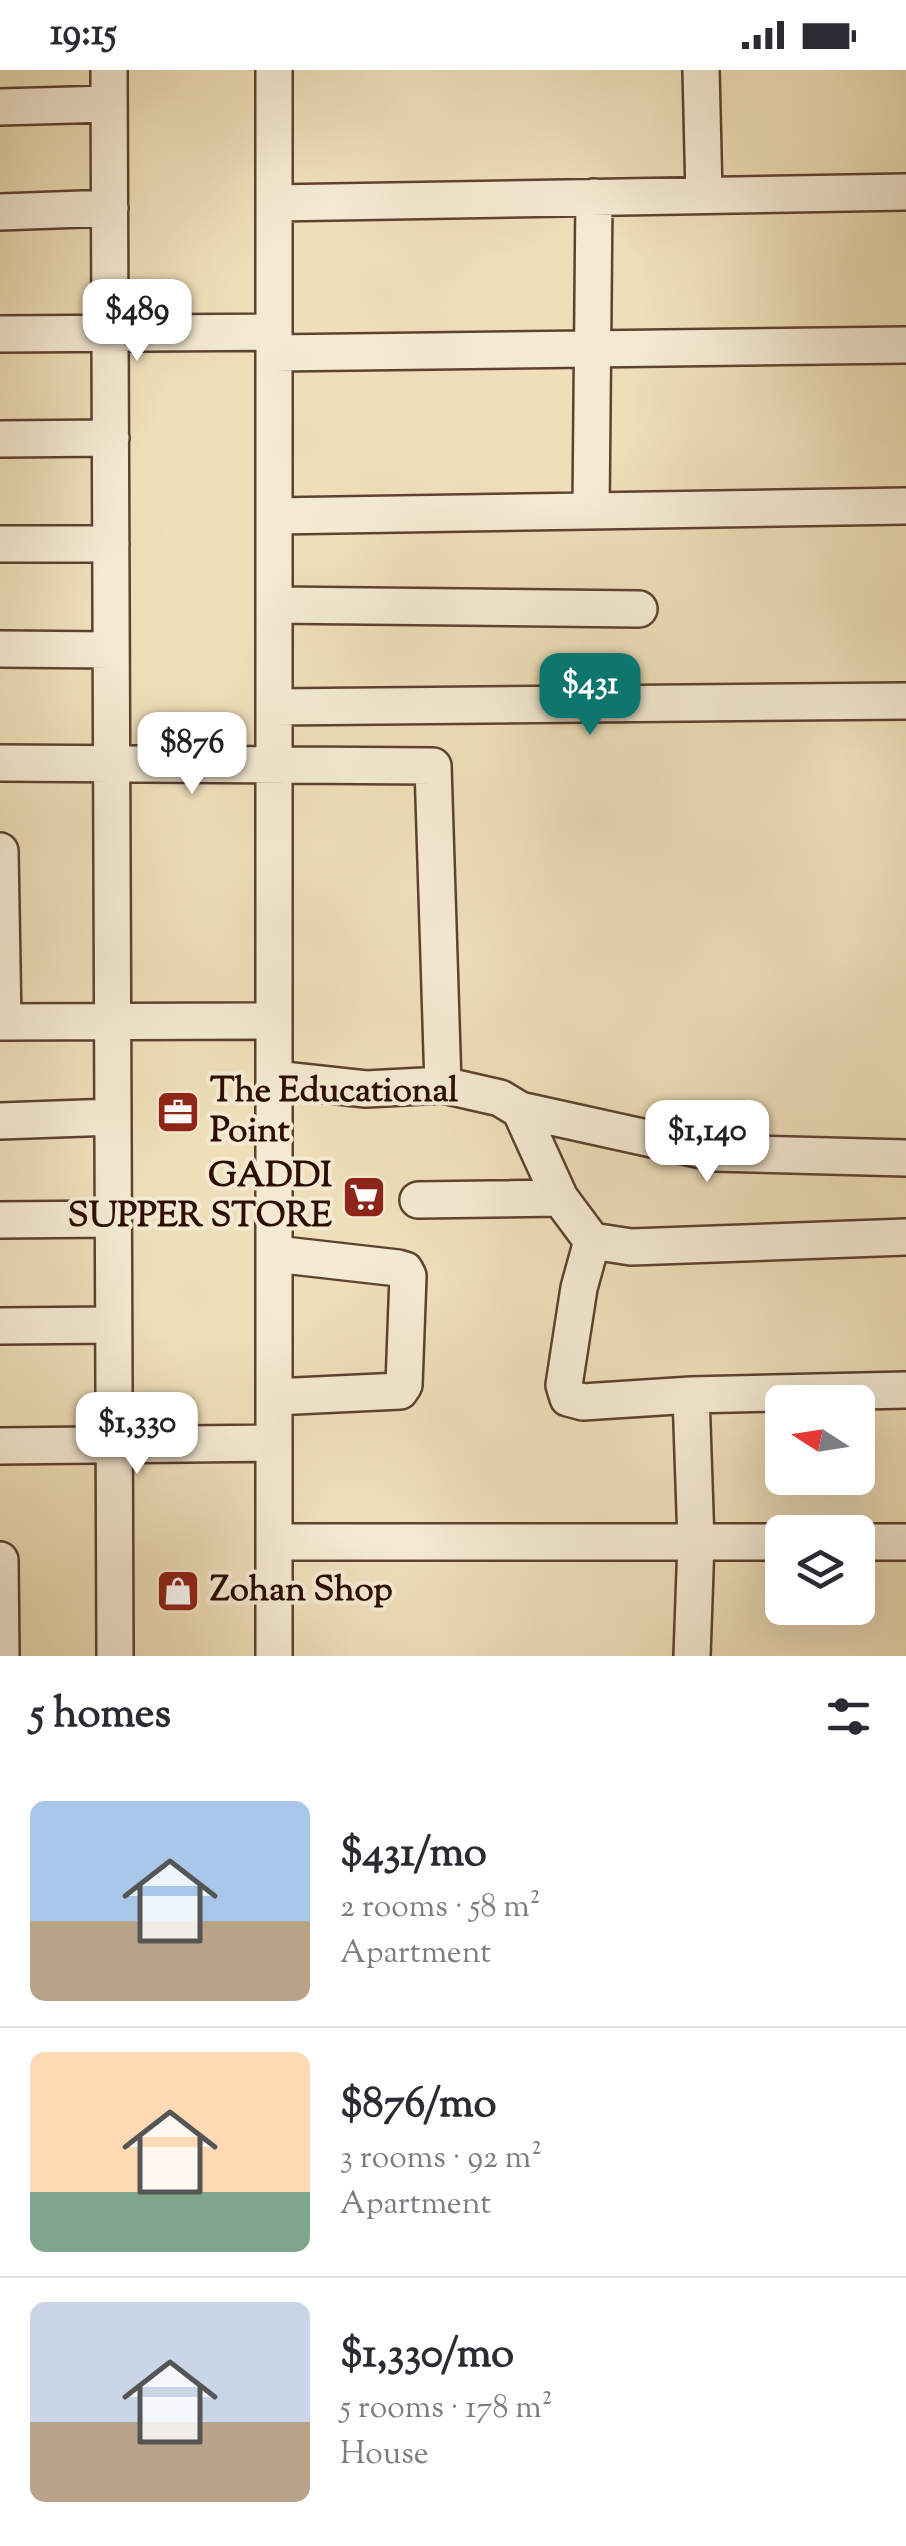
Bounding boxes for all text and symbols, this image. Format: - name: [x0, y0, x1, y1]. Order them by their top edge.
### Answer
- text: 19:15: [50, 8, 117, 62]
- pin: $489: [78, 279, 196, 364]
- text: $489: [105, 288, 169, 334]
- pin: $431: [531, 653, 649, 738]
- text: $431: [562, 662, 619, 708]
- pin: $876: [133, 712, 251, 797]
- text: $876: [160, 721, 225, 767]
- place label: The Educational Point: [210, 1067, 459, 1158]
- office icon: The Educational Point: [155, 1089, 201, 1135]
- pin: $1,140: [626, 1100, 788, 1185]
- text: $1,140: [667, 1109, 747, 1155]
- place label: GADDI SUPPER STORE: [68, 1152, 333, 1243]
- supermarket icon: GADDI SUPPER STORE: [341, 1174, 387, 1220]
- north arrow: [765, 1385, 875, 1495]
- map controls: [765, 1385, 875, 1625]
- pin: $1,330: [56, 1392, 218, 1477]
- text: $1,330: [98, 1401, 176, 1447]
- button: layers: [765, 1515, 875, 1625]
- place label: Zohan Shop: [210, 1566, 393, 1617]
- shop icon: Zohan Shop: [155, 1568, 201, 1614]
- text: 5 homes: [30, 1686, 171, 1746]
- icon: filters: [821, 1689, 876, 1744]
- text: $431/mo: [340, 1825, 487, 1885]
- icon: home: [110, 1841, 230, 1961]
- text: 2 rooms · 58 m²: [340, 1885, 541, 1931]
- text: Apartment: [340, 1931, 491, 1977]
- text: $876/mo: [340, 2076, 496, 2136]
- icon: home: [110, 2092, 230, 2212]
- text: 3 rooms · 92 m²: [340, 2136, 542, 2182]
- text: Apartment: [340, 2182, 491, 2228]
- text: $1,330/mo: [340, 2326, 514, 2386]
- icon: home: [110, 2342, 230, 2462]
- text: 5 rooms · 178 m²: [340, 2386, 552, 2432]
- text: House: [340, 2432, 429, 2478]

